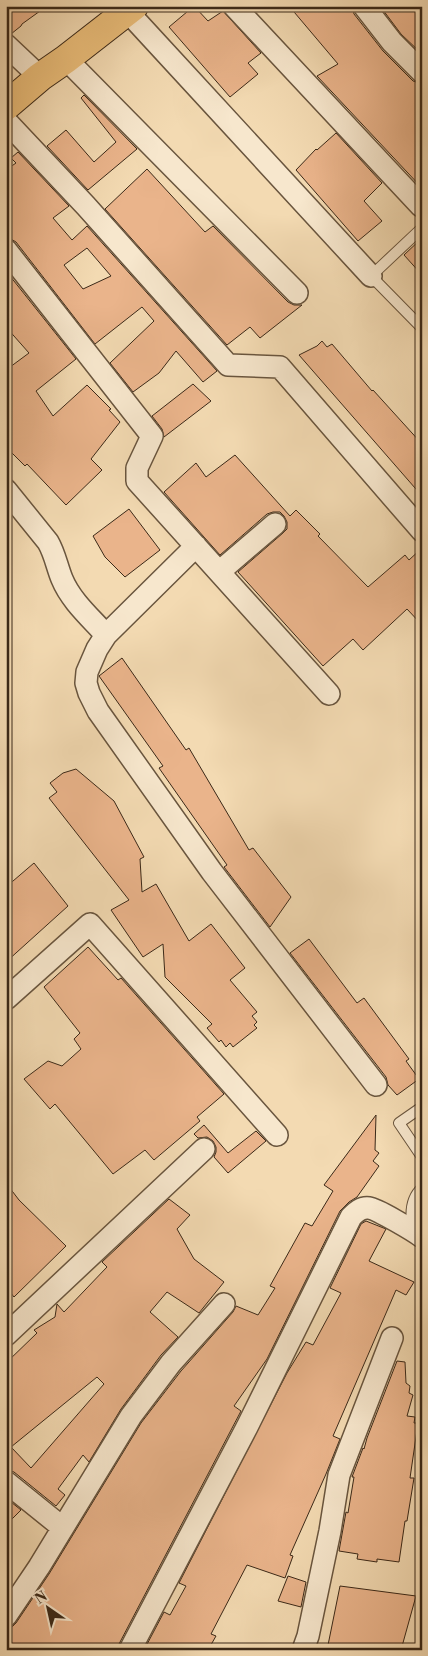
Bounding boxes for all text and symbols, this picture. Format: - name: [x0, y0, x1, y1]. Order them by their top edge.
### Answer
- north arrow: [22, 1584, 72, 1634]
- text: N: [32, 1587, 51, 1609]

